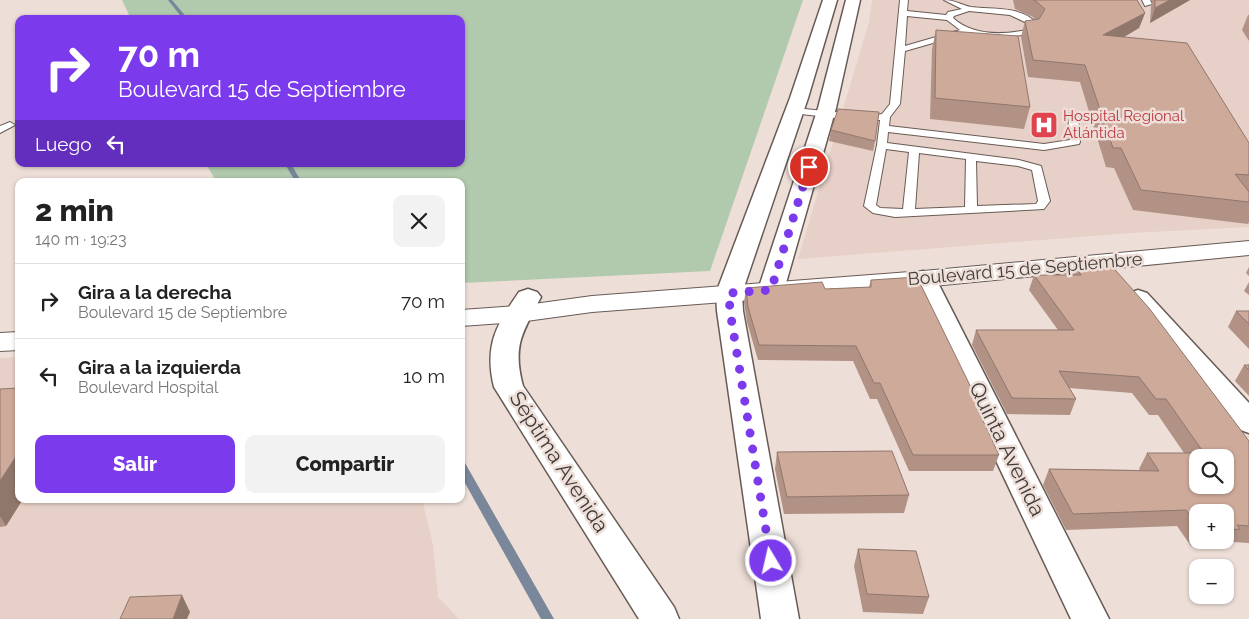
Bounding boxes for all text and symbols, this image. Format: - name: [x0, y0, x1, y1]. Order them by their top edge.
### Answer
- text: 70 m: [118, 34, 200, 75]
- icon: right: [35, 35, 100, 100]
- text: Boulevard 15 de Septiembre: [118, 76, 406, 102]
- place label: Hospital Regional Atlántida: [1063, 107, 1185, 142]
- hospital icon: Hospital Regional Atlántida: [1029, 110, 1059, 140]
- icon: left: [102, 130, 130, 158]
- text: Luego: [35, 133, 92, 155]
- pin: [788, 146, 830, 188]
- icon: arrive: [795, 153, 823, 181]
- text: 2 min: [35, 193, 114, 228]
- button: close: [393, 195, 445, 247]
- text: 140 m · 19:23: [35, 230, 126, 249]
- street label: Boulevard 15 de Septiembre: [907, 248, 1143, 289]
- text: Gira a la derecha: [78, 281, 232, 303]
- icon: right: [35, 287, 63, 315]
- text: 70 m: [401, 290, 445, 312]
- text: Boulevard 15 de Septiembre: [78, 303, 287, 322]
- text: Gira a la izquierda: [78, 356, 241, 378]
- icon: left: [35, 362, 63, 390]
- text: 10 m: [403, 365, 445, 387]
- text: Boulevard Hospital: [78, 378, 218, 397]
- street label: Quinta Avenida: [964, 378, 1051, 520]
- street label: Séptima Avenida: [505, 387, 614, 537]
- button: Salir: [35, 435, 235, 493]
- button: Compartir: [245, 435, 445, 493]
- map controls: [1189, 449, 1234, 604]
- button: search: [1189, 449, 1234, 494]
- button: +: [1189, 504, 1234, 549]
- position arrow: [744, 534, 796, 586]
- button: −: [1189, 559, 1234, 604]

